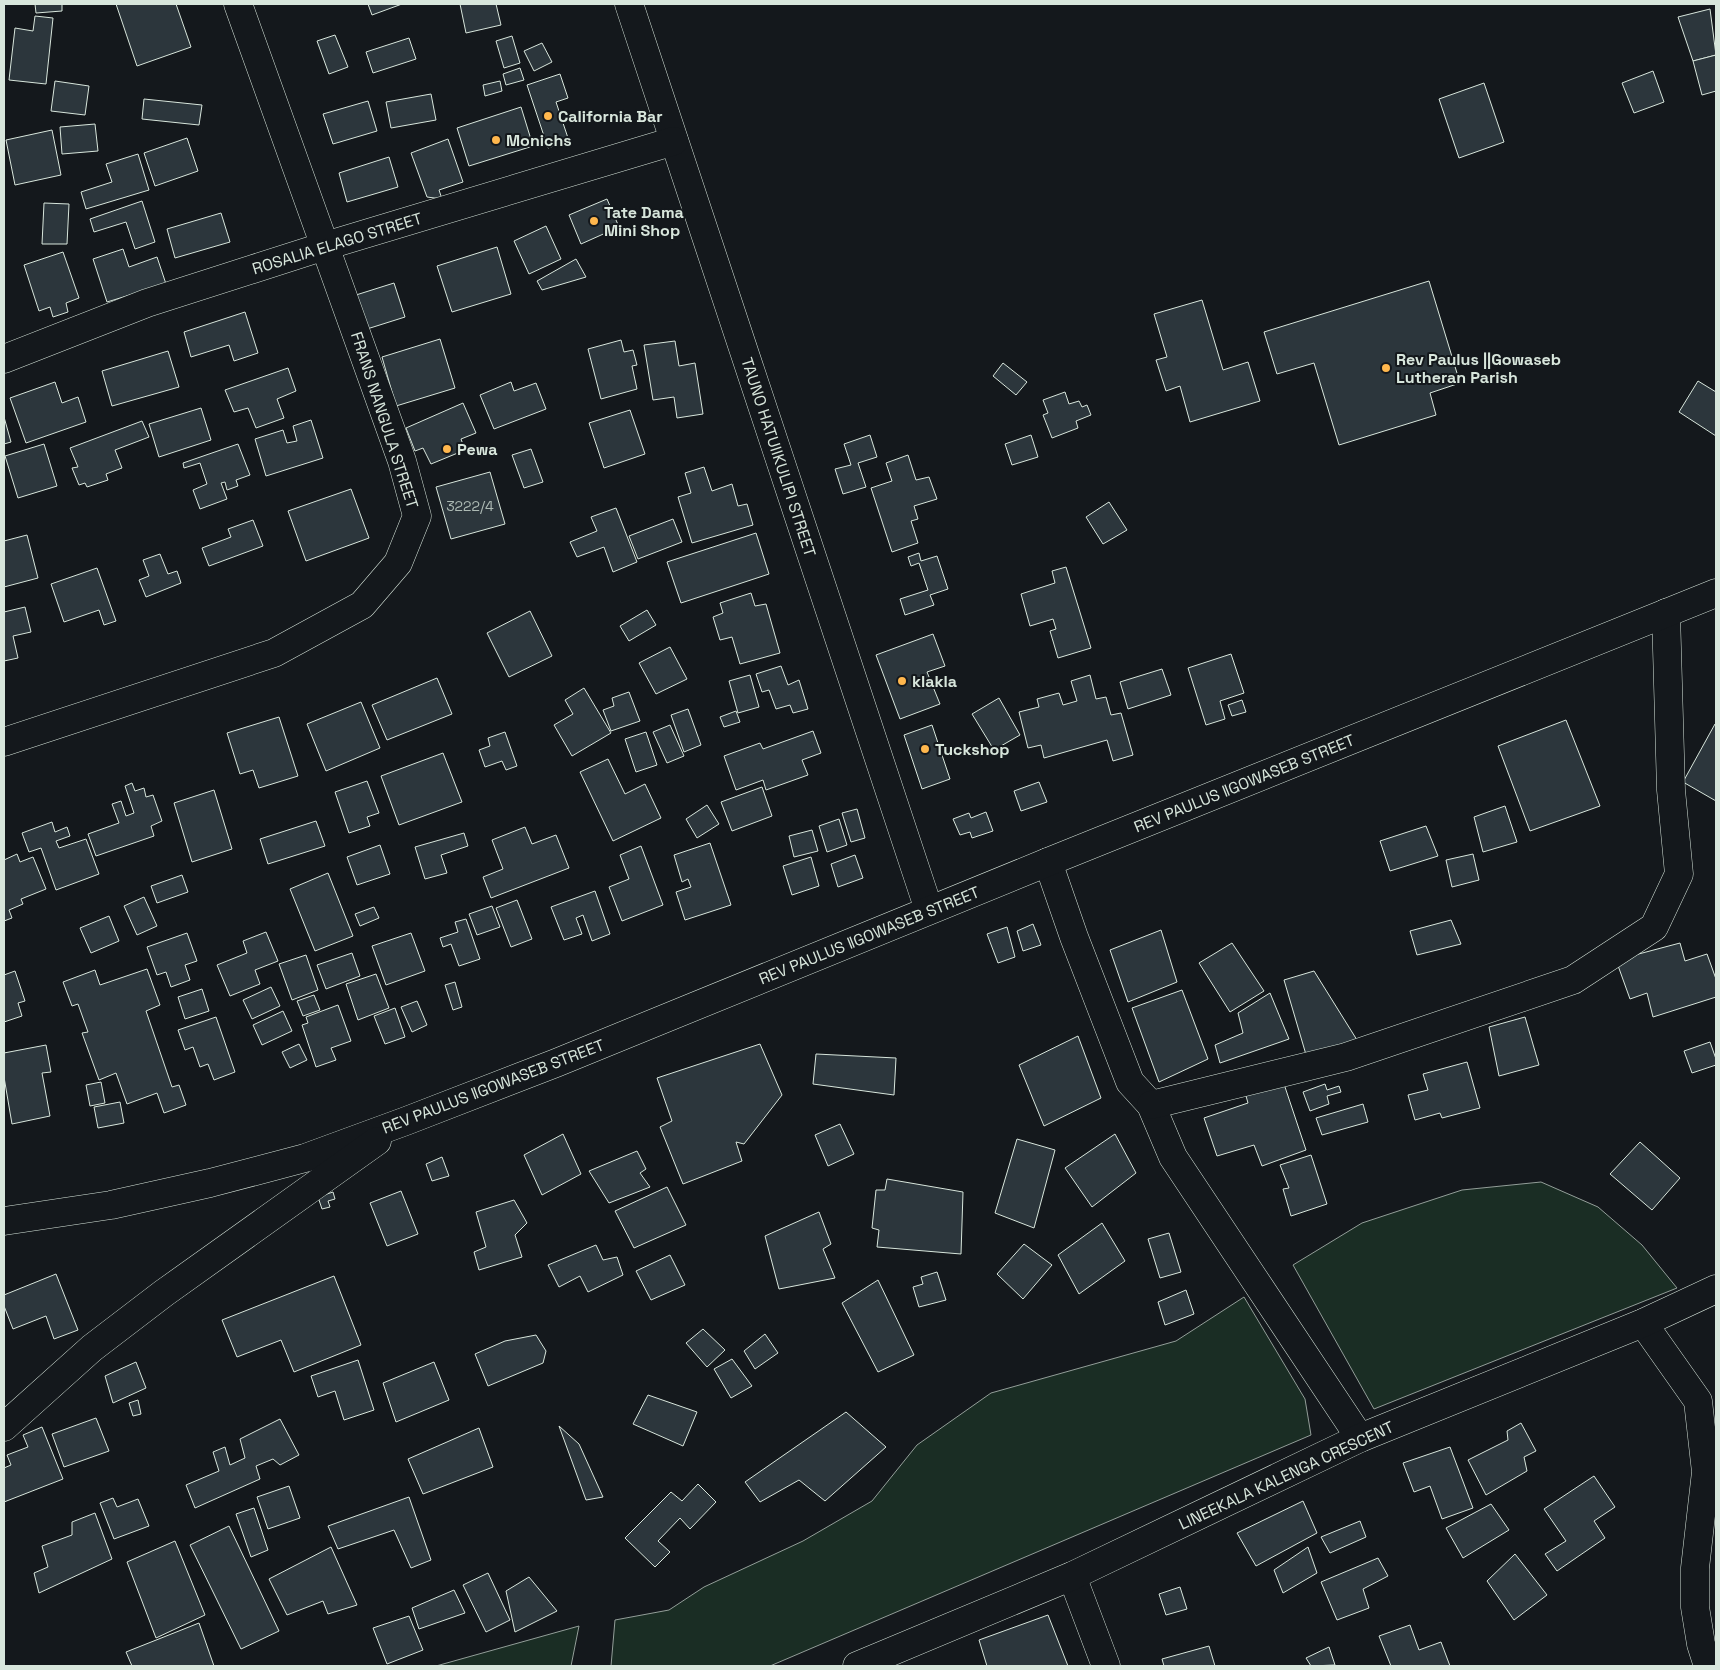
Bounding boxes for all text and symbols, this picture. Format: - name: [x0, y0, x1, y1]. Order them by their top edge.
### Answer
- place label: California Bar: [558, 106, 663, 127]
- marker: California Bar: [542, 110, 554, 122]
- place label: Monichs: [506, 130, 572, 151]
- marker: Monichs: [490, 134, 502, 146]
- place label: Tate Dama Mini Shop: [604, 202, 684, 241]
- street label: ROSALIA ELAGO STREET: [250, 208, 425, 279]
- marker: Tate Dama Mini Shop: [588, 215, 600, 227]
- street label: FRANS NANGULA STREET: [346, 329, 423, 511]
- place label: Rev Paulus ||Gowaseb Lutheran Parish: [1396, 349, 1561, 388]
- street label: TAUNO HATUIIKULIPI STREET: [736, 355, 821, 559]
- marker: Rev Paulus ||Gowaseb Lutheran Parish: [1380, 362, 1392, 374]
- place label: Pewa: [457, 439, 497, 460]
- marker: Pewa: [441, 443, 453, 455]
- house number: 3222/4: [446, 497, 494, 515]
- place label: klakla: [912, 671, 957, 692]
- marker: klakla: [896, 675, 908, 687]
- street label: REV PAULUS ǁGOWASEB STREET: [1131, 729, 1358, 837]
- place label: Tuckshop: [935, 739, 1010, 760]
- marker: Tuckshop: [919, 743, 931, 755]
- street label: REV PAULUS ǁGOWASEB STREET: [756, 881, 983, 989]
- street label: REV PAULUS ǁGOWASEB STREET: [379, 1034, 607, 1139]
- street label: LINEEKALA KALENGA CRESCENT: [1175, 1416, 1397, 1535]

